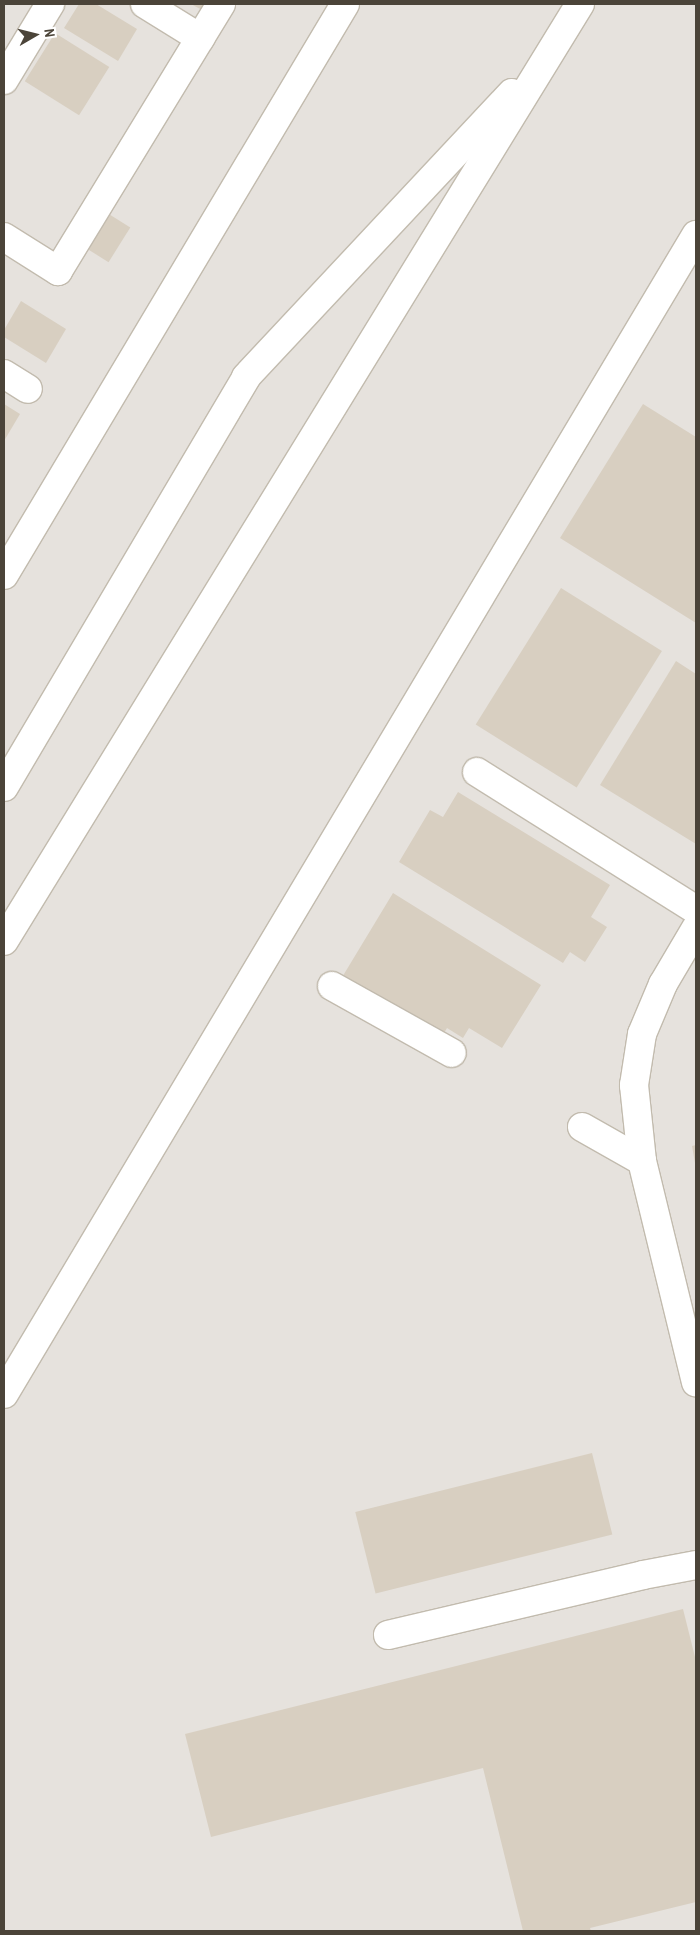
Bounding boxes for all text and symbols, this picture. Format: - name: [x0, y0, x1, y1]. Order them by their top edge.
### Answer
- north arrow: [10, 10, 60, 60]
- text: N: [40, 28, 59, 38]

